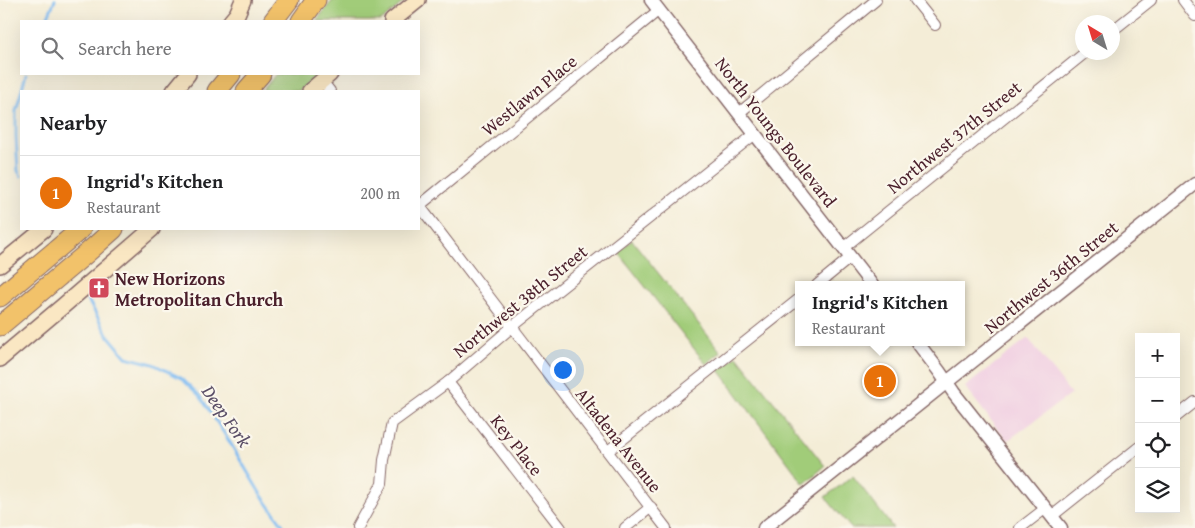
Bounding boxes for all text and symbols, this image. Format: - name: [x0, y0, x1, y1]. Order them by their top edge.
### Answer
- north arrow: [1075, 15, 1120, 60]
- search box: [20, 20, 420, 75]
- icon: search: [38, 34, 66, 62]
- text: Search here: [78, 34, 172, 62]
- street label: Westlawn Place: [475, 48, 583, 142]
- street label: North Youngs Boulevard: [709, 51, 844, 213]
- street label: Northwest 37th Street: [881, 74, 1028, 200]
- text: Nearby: [40, 107, 107, 138]
- text: Ingrid's Kitchen: [87, 167, 223, 195]
- text: 1: [52, 181, 60, 205]
- text: 200 m: [360, 181, 400, 205]
- text: Restaurant: [87, 195, 161, 219]
- street label: Northwest 36th Street: [978, 214, 1125, 340]
- street label: Northwest 38th Street: [447, 238, 594, 364]
- place label: New Horizons Metropolitan Church: [115, 265, 284, 313]
- church icon: New Horizons Metropolitan Church: [87, 276, 111, 300]
- popup: [795, 281, 965, 346]
- text: Ingrid's Kitchen: [812, 288, 948, 316]
- text: Restaurant: [812, 316, 885, 340]
- map controls: [1135, 333, 1180, 513]
- button: +: [1135, 333, 1180, 378]
- your location: [550, 357, 576, 383]
- pin: 1: [864, 362, 896, 400]
- water label: Deep Fork: [195, 378, 259, 453]
- button: −: [1135, 378, 1180, 423]
- street label: Altadena Avenue: [569, 382, 669, 498]
- street label: Key Place: [484, 408, 550, 482]
- button: locate: [1135, 423, 1180, 468]
- button: layers: [1135, 468, 1180, 513]

